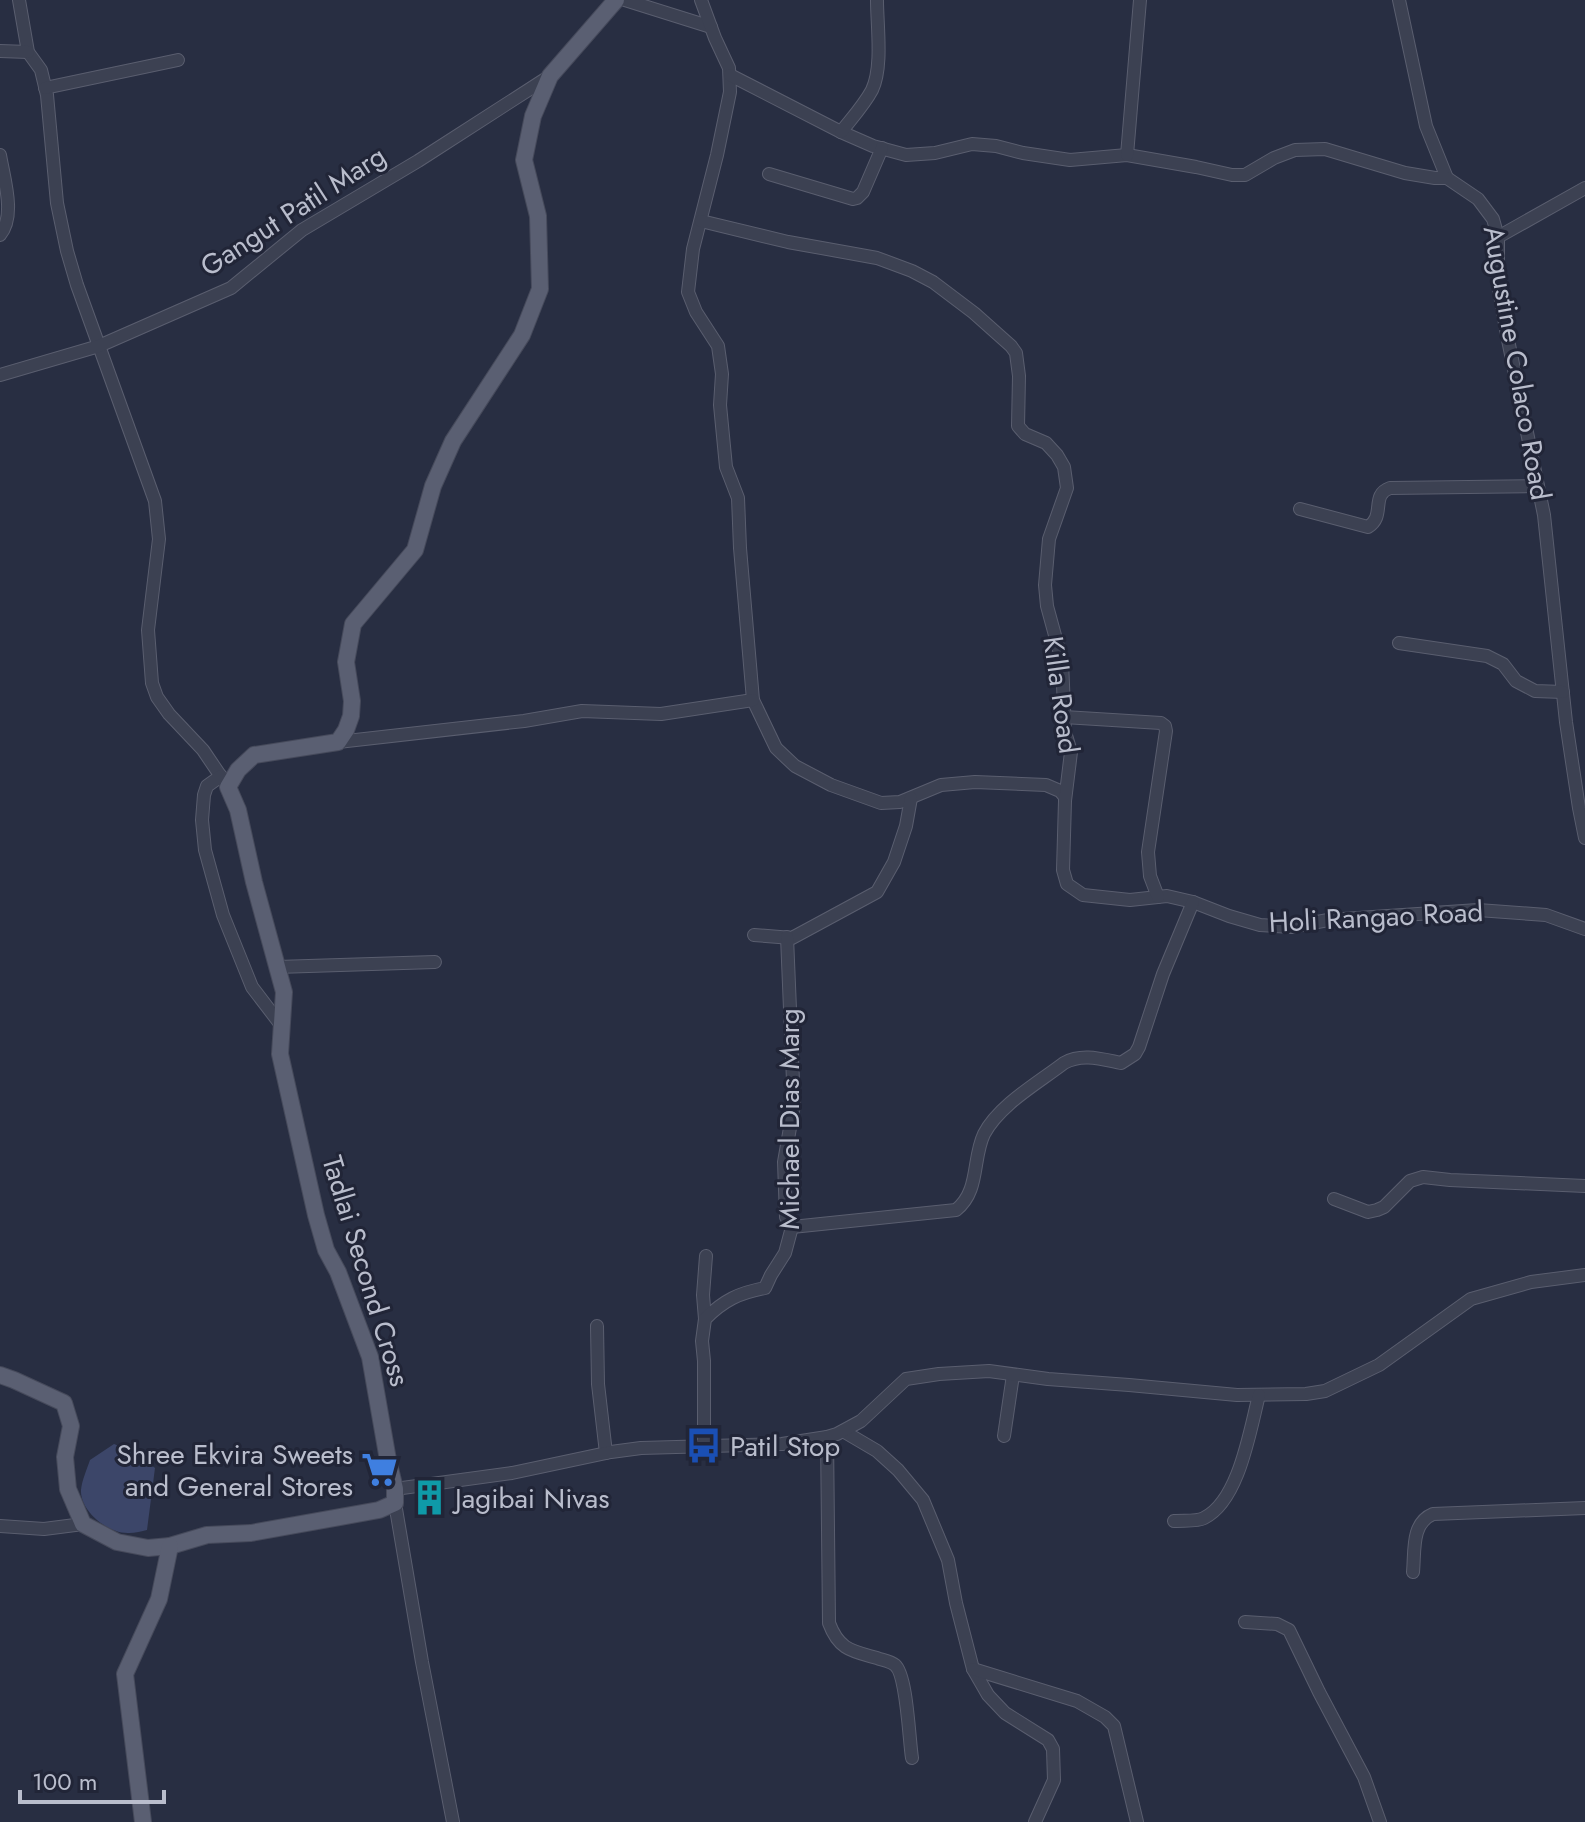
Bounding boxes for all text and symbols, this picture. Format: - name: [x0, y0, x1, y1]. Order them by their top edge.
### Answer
- street label: Gangut Patil Marg: [192, 136, 394, 286]
- street label: Augustine Colaco Road: [1473, 223, 1561, 503]
- street label: Killa Road: [1032, 634, 1090, 756]
- street label: Holi Rangao Road: [1268, 891, 1484, 943]
- street label: Michael Dias Marg: [769, 1008, 810, 1230]
- street label: Tadlai Second Cross: [311, 1151, 421, 1391]
- place label: Patil Stop: [730, 1426, 840, 1467]
- bus stop icon: Patil Stop: [685, 1427, 723, 1465]
- place label: Shree Ekvira Sweets and General Stores: [117, 1434, 353, 1507]
- supermarket icon: Shree Ekvira Sweets and General Stores: [360, 1451, 398, 1489]
- place label: Jagibai Nivas: [451, 1478, 610, 1519]
- building icon: Jagibai Nivas: [410, 1479, 448, 1517]
- scale bar: [20, 1754, 164, 1804]
- text: 100 m: [32, 1764, 98, 1799]

